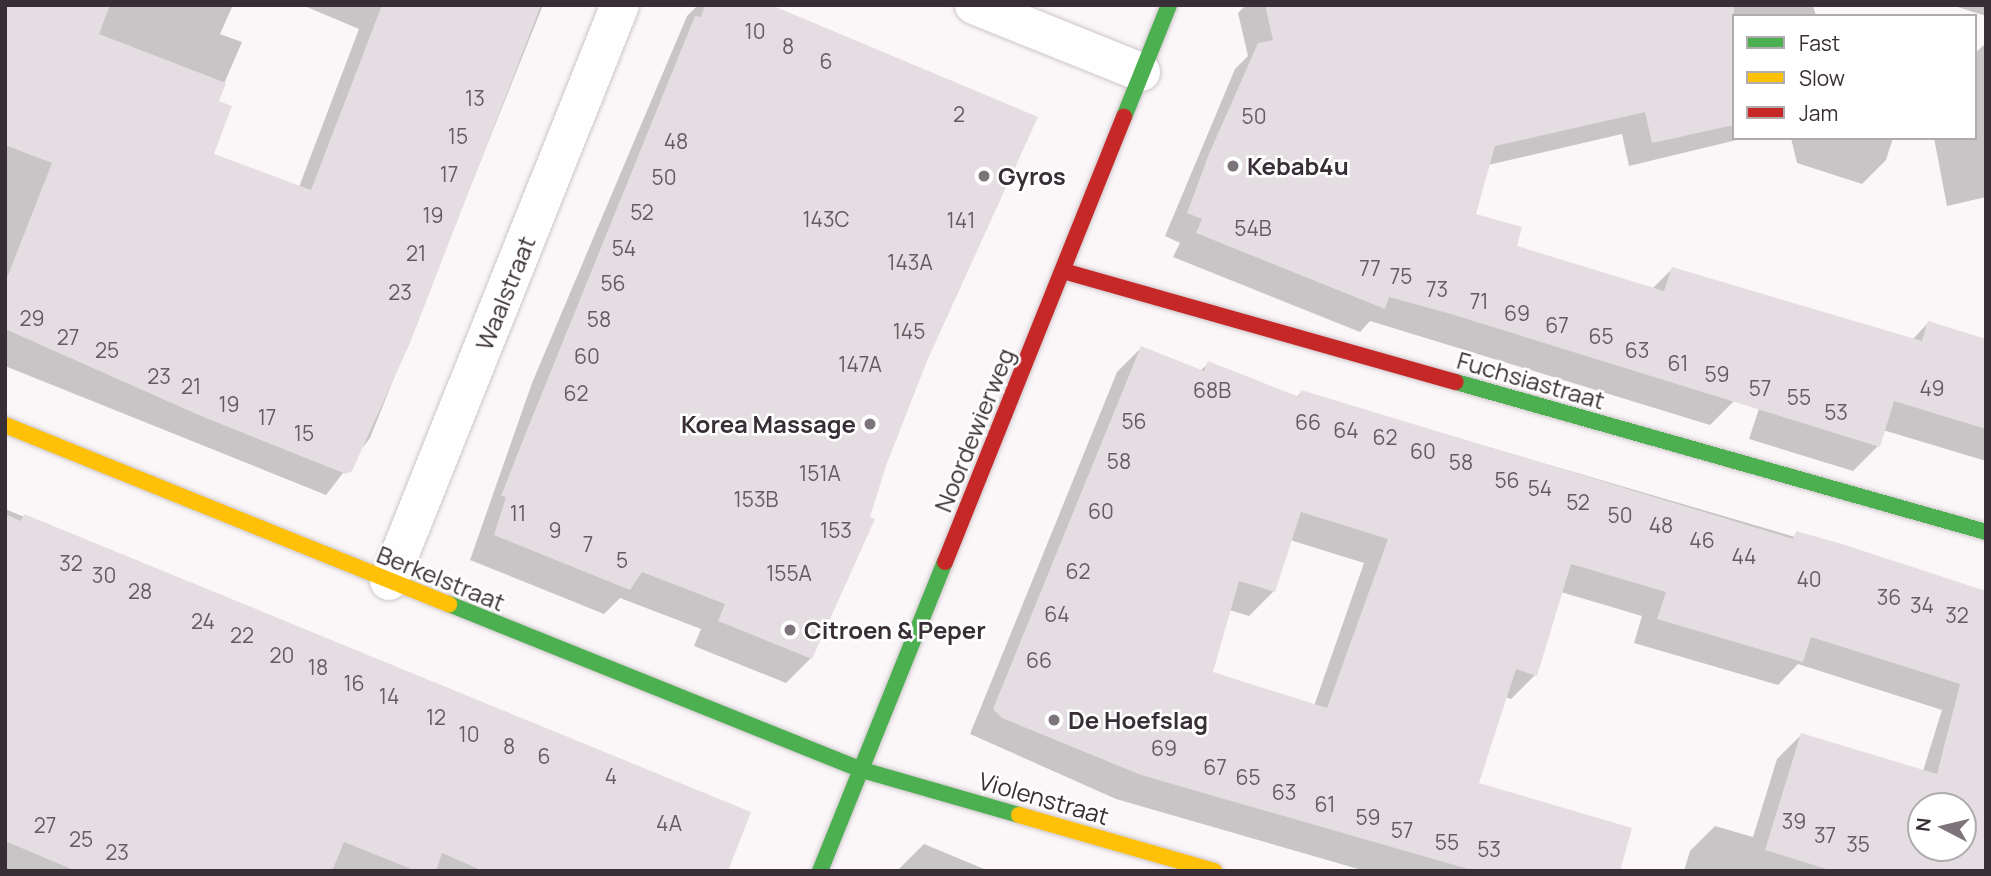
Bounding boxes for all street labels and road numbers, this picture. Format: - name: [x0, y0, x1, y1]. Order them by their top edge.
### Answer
- street label: Waalstraat: [469, 232, 541, 354]
- street label: Noordewierweg: [928, 344, 1020, 516]
- street label: Fuchsiastraat: [1454, 345, 1608, 415]
- street label: Berkelstraat: [373, 539, 509, 617]
- street label: Violenstraat: [976, 766, 1112, 830]

